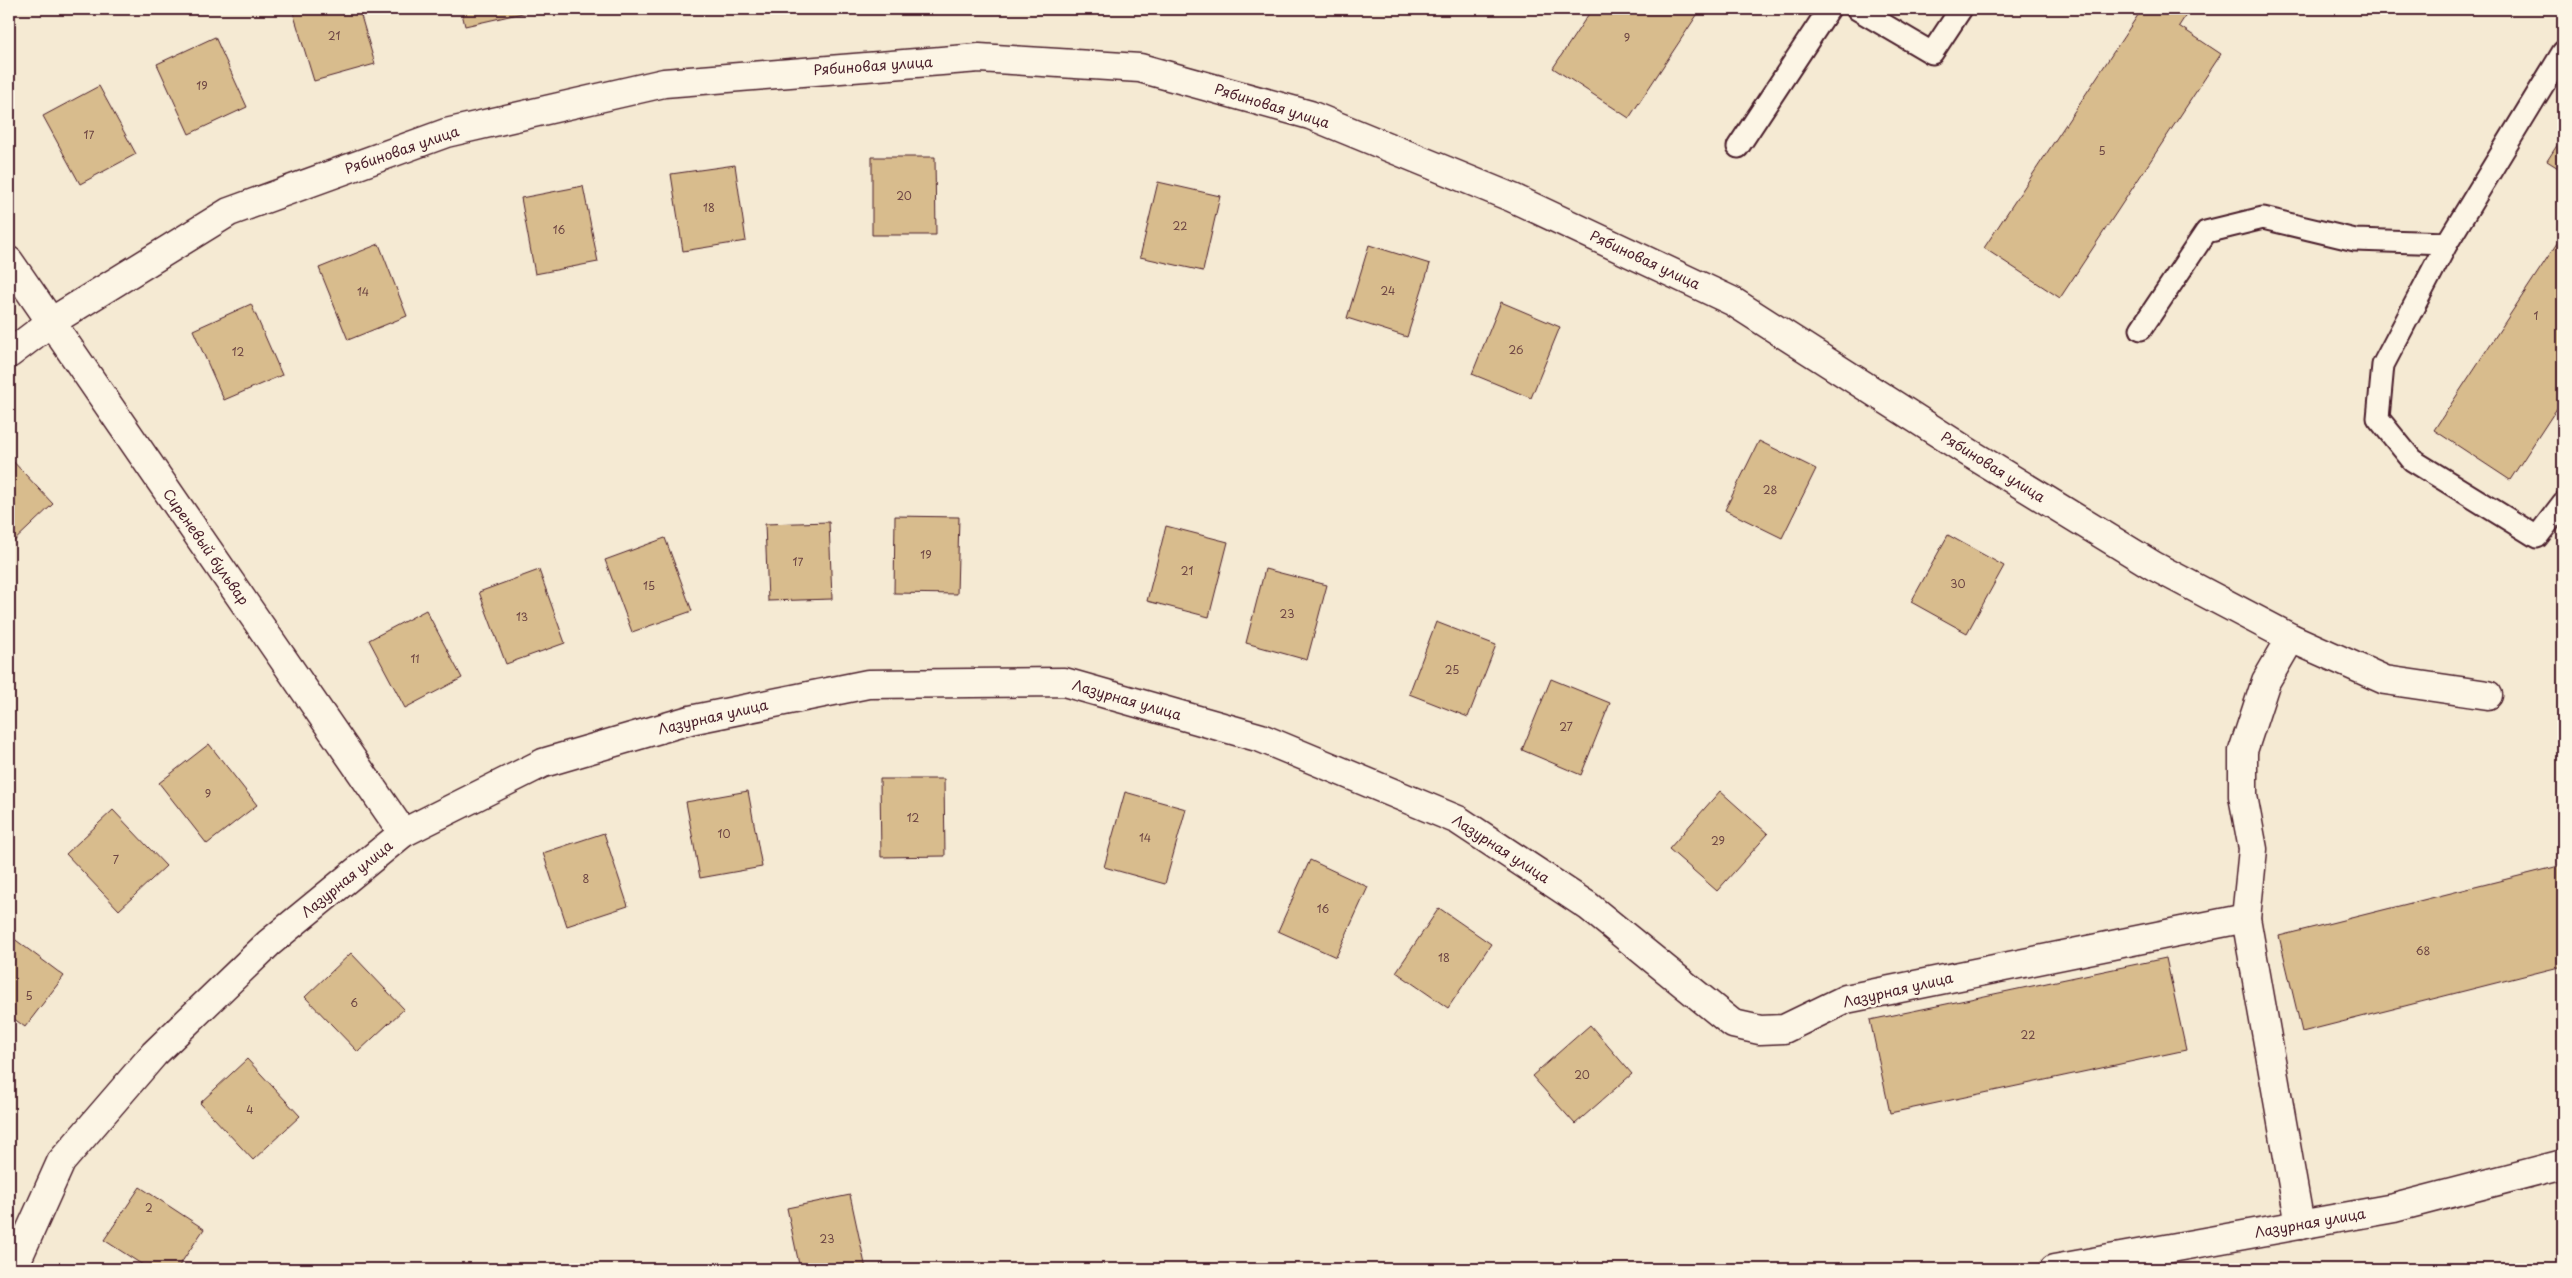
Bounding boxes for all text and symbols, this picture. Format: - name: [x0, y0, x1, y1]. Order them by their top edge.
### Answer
- house number: 21: [328, 27, 340, 44]
- house number: 9: [1624, 29, 1630, 46]
- street label: Рябиновая улица: [813, 51, 934, 80]
- house number: 19: [196, 77, 208, 94]
- street label: Рябиновая улица: [1212, 78, 1333, 133]
- street label: Рябиновая улица: [342, 120, 462, 179]
- house number: 17: [84, 126, 95, 143]
- house number: 5: [2098, 142, 2106, 159]
- house number: 20: [896, 187, 912, 204]
- house number: 18: [703, 199, 715, 216]
- house number: 22: [1173, 217, 1187, 234]
- house number: 16: [553, 221, 566, 238]
- street label: Рябиновая улица: [1587, 225, 1704, 294]
- house number: 24: [1381, 282, 1395, 299]
- house number: 14: [357, 283, 369, 300]
- house number: 1: [2534, 307, 2539, 324]
- house number: 26: [1508, 341, 1524, 358]
- house number: 12: [232, 343, 245, 360]
- street label: Рябиновая улица: [1937, 426, 2050, 507]
- house number: 28: [1763, 481, 1777, 498]
- street label: Сиреневый бульвар: [158, 484, 255, 609]
- house number: 19: [920, 546, 932, 563]
- house number: 17: [793, 553, 804, 570]
- house number: 21: [1181, 562, 1193, 579]
- house number: 30: [1950, 575, 1966, 592]
- house number: 15: [643, 577, 655, 594]
- house number: 23: [1280, 605, 1294, 622]
- house number: 13: [516, 608, 528, 625]
- house number: 11: [410, 650, 420, 667]
- house number: 25: [1445, 661, 1459, 678]
- street label: Лазурная улица: [1070, 674, 1184, 725]
- street label: Лазурная улица: [656, 694, 770, 739]
- house number: 27: [1559, 718, 1573, 735]
- house number: 9: [205, 785, 211, 802]
- house number: 12: [907, 809, 920, 826]
- street label: Лазурная улица: [1448, 809, 1554, 888]
- house number: 10: [718, 825, 730, 842]
- house number: 14: [1139, 829, 1151, 846]
- house number: 29: [1711, 832, 1725, 849]
- street label: Лазурная улица: [296, 835, 397, 922]
- house number: 7: [113, 851, 119, 868]
- house number: 8: [583, 870, 590, 887]
- house number: 16: [1317, 900, 1330, 917]
- house number: 68: [2416, 942, 2430, 959]
- house number: 18: [1438, 949, 1450, 966]
- street label: Лазурная улица: [1841, 967, 1955, 1012]
- house number: 5: [25, 987, 33, 1004]
- house number: 6: [350, 994, 358, 1011]
- house number: 22: [2021, 1026, 2035, 1043]
- house number: 20: [1574, 1066, 1590, 1083]
- house number: 4: [246, 1101, 254, 1118]
- house number: 2: [145, 1199, 153, 1216]
- street label: Лазурная улица: [2253, 1202, 2367, 1243]
- house number: 23: [820, 1230, 834, 1247]

